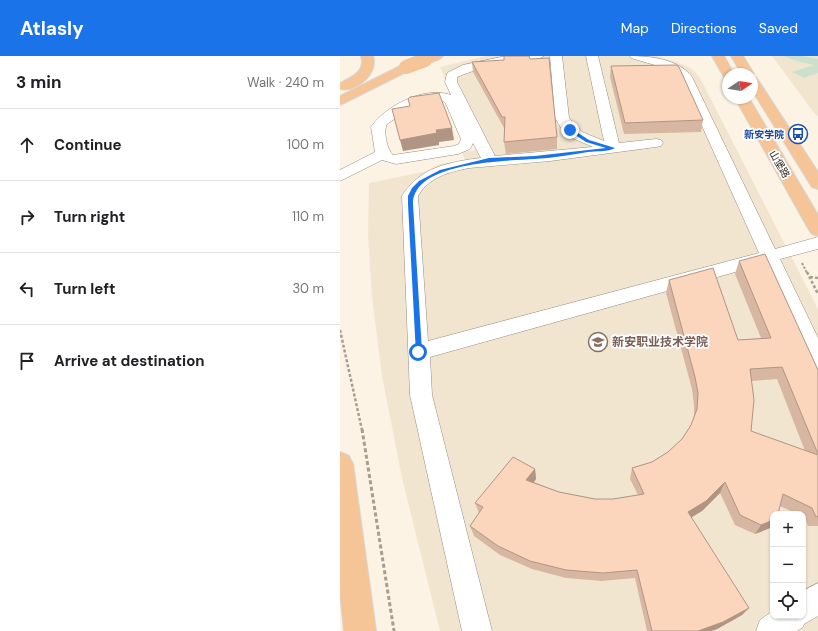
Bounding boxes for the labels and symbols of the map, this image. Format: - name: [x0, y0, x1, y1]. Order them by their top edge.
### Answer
- north arrow: [722, 68, 758, 104]
- route end: [561, 121, 579, 139]
- bus stop icon: 新安学院: [787, 123, 809, 145]
- place label: 新安学院: [744, 128, 784, 141]
- street label: 山堡路: [766, 148, 793, 180]
- school or university icon: 新安职业技术学院: [587, 331, 609, 353]
- place label: 新安职业技术学院: [612, 334, 708, 350]
- route start: [409, 343, 427, 361]

